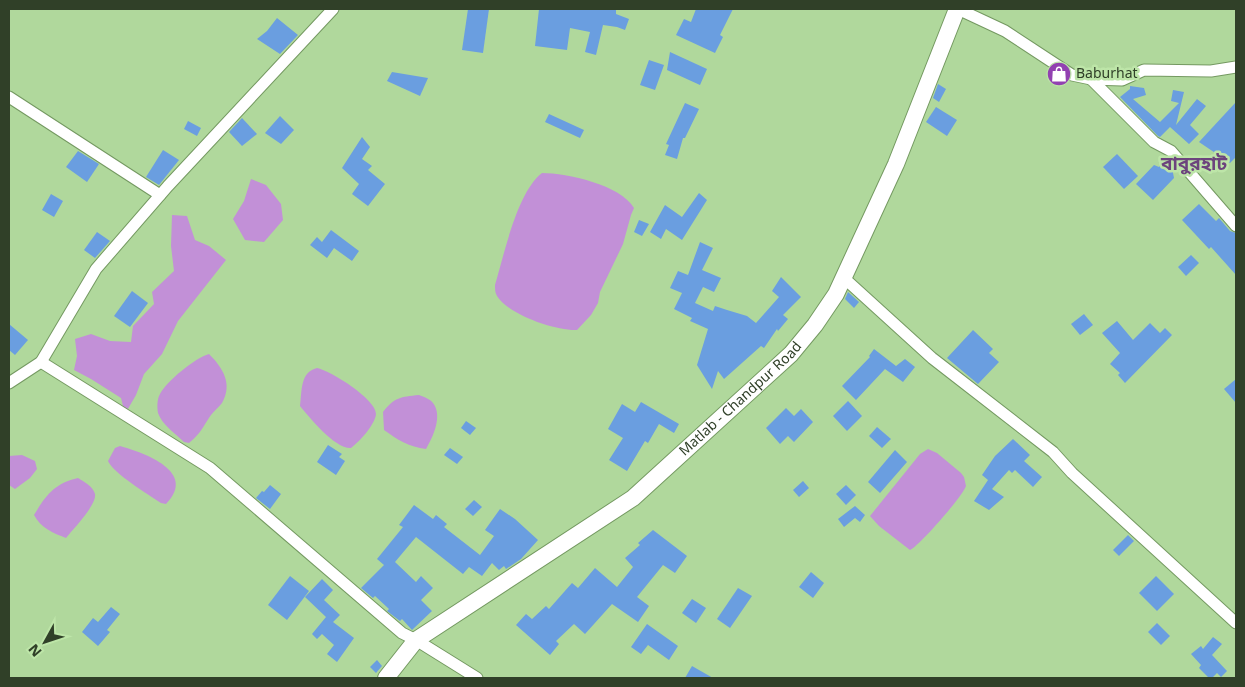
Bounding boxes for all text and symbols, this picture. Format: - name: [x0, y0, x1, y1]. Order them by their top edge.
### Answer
- shop icon: Baburhat: [1046, 61, 1072, 87]
- place label: Baburhat: [1076, 65, 1138, 84]
- district label: বাবুরহাট: [1160, 153, 1227, 178]
- street label: Matlab - Chandpur Road: [675, 338, 806, 461]
- north arrow: [20, 617, 70, 667]
- text: N: [25, 639, 47, 660]

